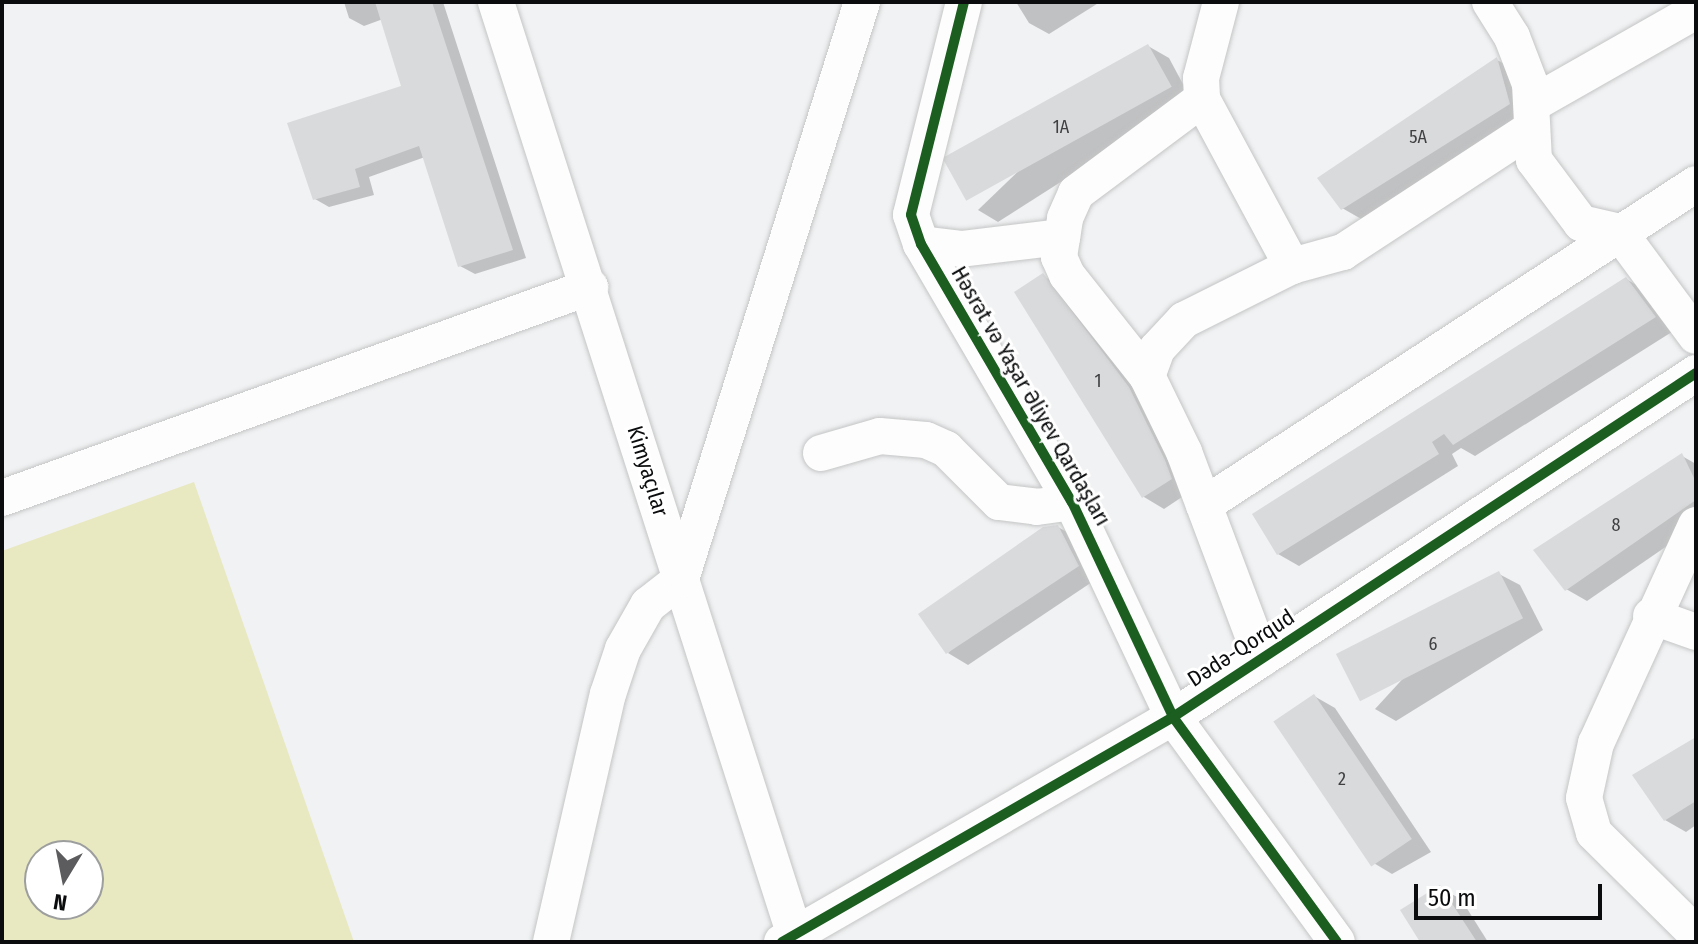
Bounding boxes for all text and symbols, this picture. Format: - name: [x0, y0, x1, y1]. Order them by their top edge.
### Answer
- house number: 1A: [1053, 116, 1069, 138]
- house number: 5A: [1409, 126, 1427, 148]
- street label: Həsrət və Yaşar Əliyev Qardaşları: [946, 261, 1116, 531]
- house number: 1: [1094, 370, 1102, 392]
- street label: Kimyaçılar: [622, 423, 674, 519]
- house number: 8: [1612, 514, 1620, 536]
- street label: Dədə-Qorqud: [1183, 604, 1299, 692]
- house number: 6: [1429, 633, 1437, 655]
- house number: 2: [1338, 768, 1346, 790]
- north arrow: [24, 840, 104, 920]
- scale bar: [1418, 868, 1606, 918]
- text: 50 m: [1428, 884, 1476, 912]
- text: N: [51, 888, 69, 917]

